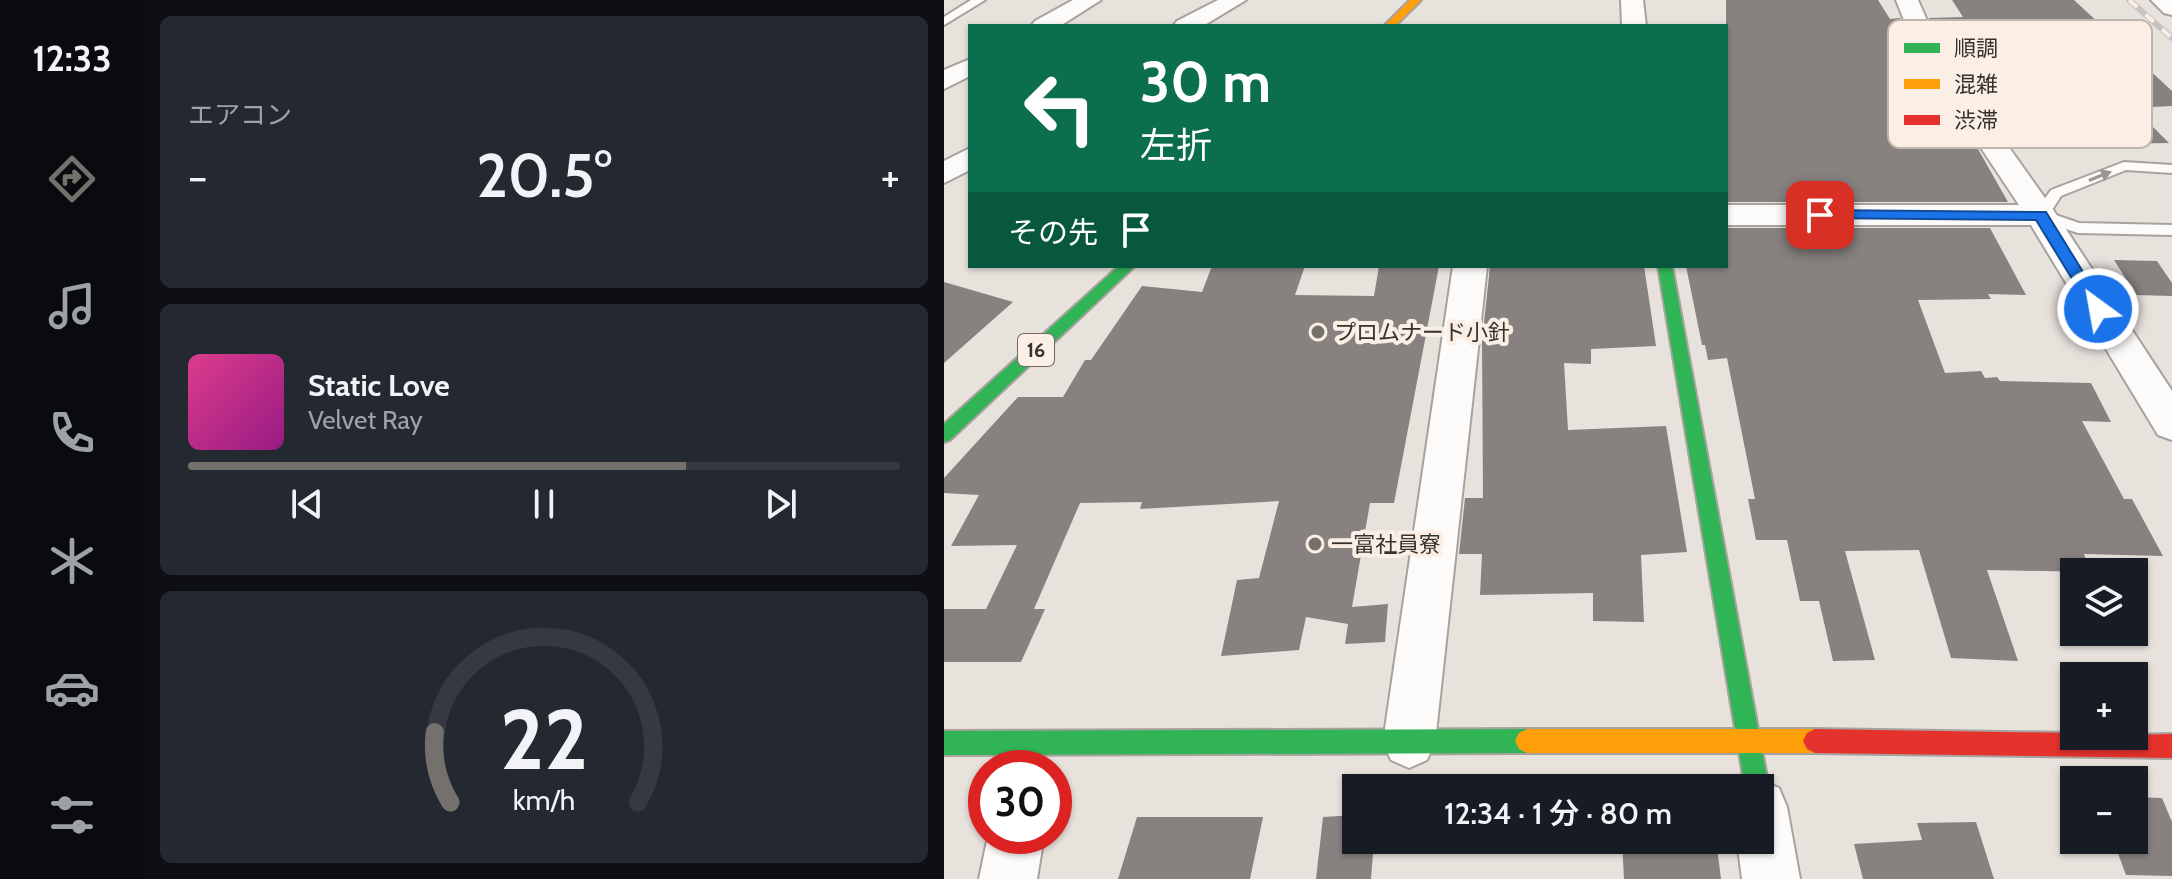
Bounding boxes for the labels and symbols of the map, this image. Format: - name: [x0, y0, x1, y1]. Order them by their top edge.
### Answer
- legend: [1888, 20, 2152, 148]
- text: 順調: [1954, 35, 1998, 62]
- text: 混雑: [1954, 71, 1998, 98]
- text: 渋滞: [1954, 107, 1998, 134]
- one-way arrow: [2088, 169, 2112, 182]
- pin: [1786, 181, 1854, 249]
- position arrow: [2056, 267, 2140, 351]
- place label: プロムナード小針: [1334, 319, 1510, 346]
- marker: プロムナード小針: [1309, 323, 1327, 341]
- road number: 16: [1018, 334, 1054, 366]
- place label: 一富社員寮: [1331, 531, 1441, 558]
- marker: 一富社員寮: [1306, 535, 1324, 553]
- speed limit sign: 30: [968, 750, 1072, 854]

